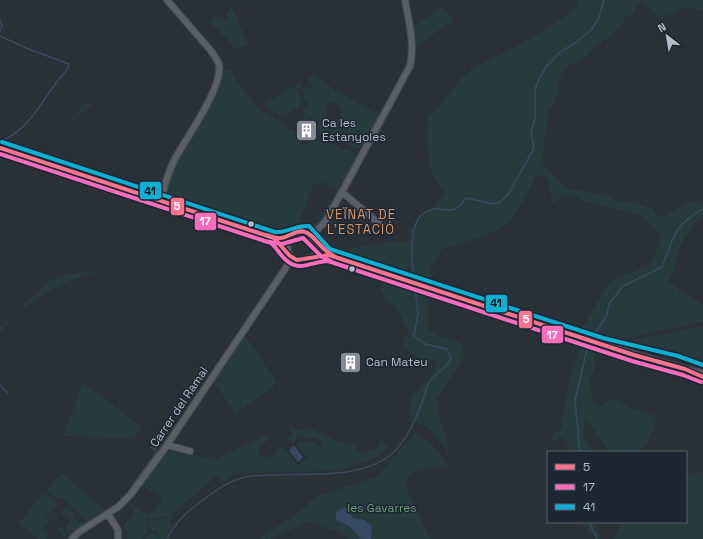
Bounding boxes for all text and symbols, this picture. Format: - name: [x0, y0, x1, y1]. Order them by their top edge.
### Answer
- north arrow: [647, 16, 687, 56]
- text: N: [655, 20, 669, 35]
- place label: Ca les Estanyoles: [322, 115, 386, 145]
- building icon: Ca les Estanyoles: [294, 117, 320, 143]
- line badge: 41: [139, 181, 162, 200]
- text: 41: [144, 184, 156, 198]
- line badge: 5: [170, 197, 185, 216]
- text: 5: [174, 199, 181, 213]
- district label: VEÏNAT DE L'ESTACIÓ: [326, 206, 396, 238]
- line badge: 17: [194, 212, 217, 231]
- text: 17: [199, 214, 211, 228]
- unlabelled marker: [246, 219, 256, 229]
- unlabelled marker: [347, 264, 357, 274]
- line badge: 41: [485, 294, 508, 313]
- text: 41: [490, 296, 502, 310]
- line badge: 5: [518, 310, 533, 329]
- text: 5: [523, 312, 530, 326]
- line badge: 17: [541, 325, 564, 344]
- text: 17: [546, 328, 558, 342]
- building icon: Can Mateu: [338, 349, 364, 375]
- place label: Can Mateu: [366, 354, 428, 370]
- street label: Carrer del Ramal: [146, 364, 212, 450]
- legend: [547, 451, 687, 523]
- text: 5: [583, 459, 590, 475]
- text: 17: [583, 479, 595, 495]
- text: 41: [583, 499, 595, 515]
- park label: les Gavarres: [347, 500, 417, 516]

